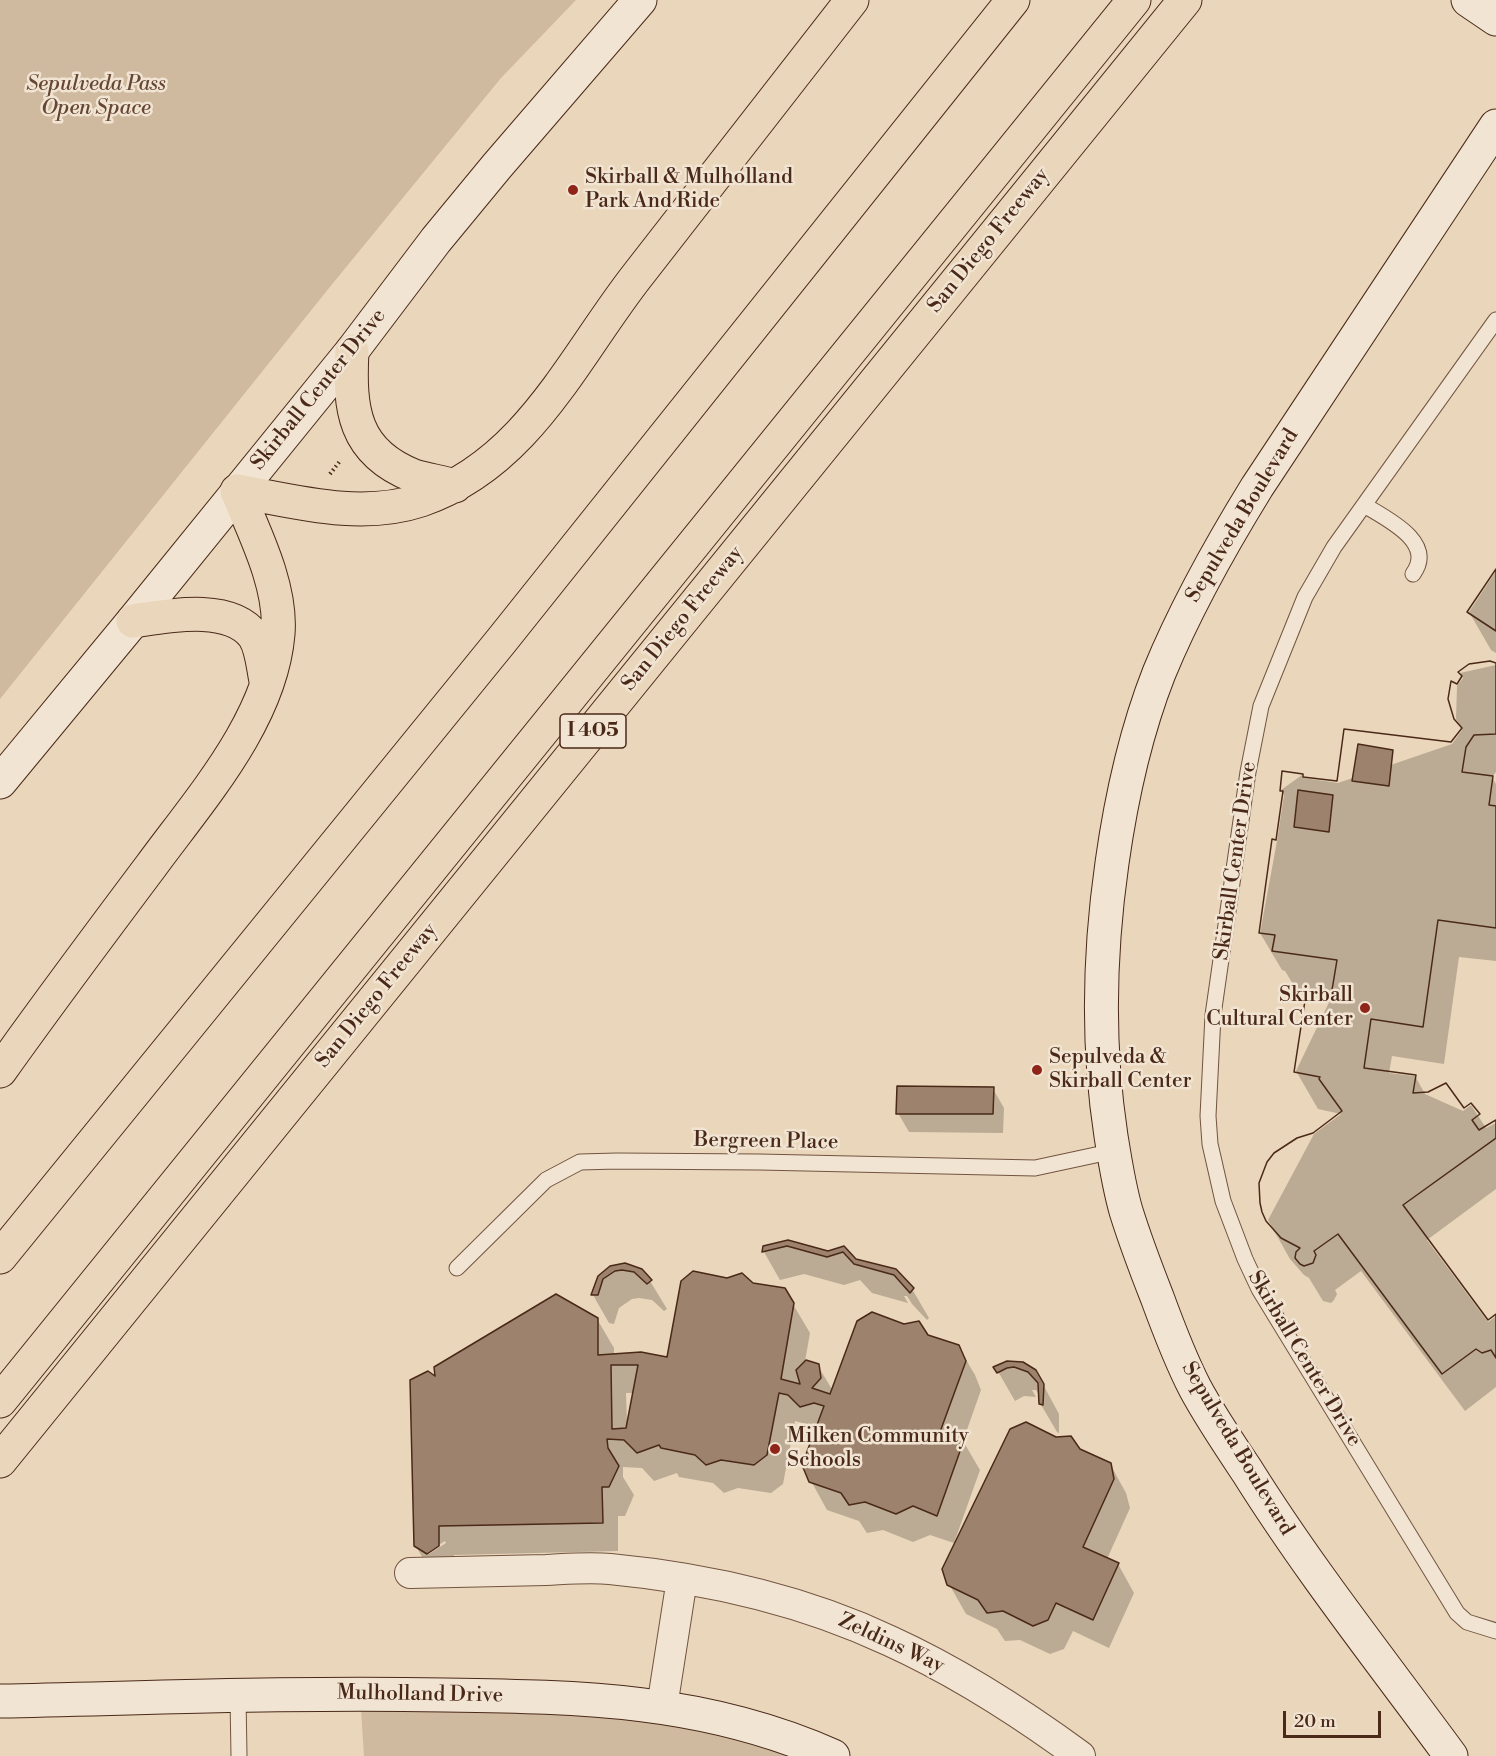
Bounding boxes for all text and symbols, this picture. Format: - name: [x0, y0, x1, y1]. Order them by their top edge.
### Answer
- park label: Sepulveda Pass Open Space: [26, 72, 166, 122]
- street label: San Diego Freeway: [923, 163, 1055, 319]
- place label: Skirball & Mulholland Park And Ride: [585, 165, 793, 215]
- marker: Skirball & Mulholland Park And Ride: [566, 183, 580, 197]
- street label: Skirball Center Drive: [246, 304, 392, 476]
- street label: Sepulveda Boulevard: [1181, 425, 1305, 607]
- street label: San Diego Freeway: [617, 541, 749, 697]
- road number: I 405: [560, 714, 626, 748]
- street label: Skirball Center Drive: [1210, 760, 1262, 962]
- street label: San Diego Freeway: [311, 918, 443, 1074]
- place label: Skirball Cultural Center: [1206, 983, 1353, 1033]
- marker: Skirball Cultural Center: [1358, 1001, 1372, 1015]
- place label: Sepulveda & Skirball Center: [1049, 1045, 1192, 1095]
- marker: Sepulveda & Skirball Center: [1030, 1063, 1044, 1077]
- street label: Bergreen Place: [693, 1128, 839, 1156]
- street label: Skirball Center Drive: [1242, 1267, 1366, 1451]
- street label: Sepulveda Boulevard: [1175, 1358, 1299, 1540]
- place label: Milken Community Schools: [787, 1424, 969, 1474]
- marker: Milken Community Schools: [768, 1442, 782, 1456]
- street label: Zeldins Way: [834, 1609, 948, 1679]
- street label: Mulholland Drive: [337, 1681, 503, 1709]
- scale bar: [1286, 1699, 1384, 1737]
- text: 20 m: [1294, 1710, 1336, 1733]

